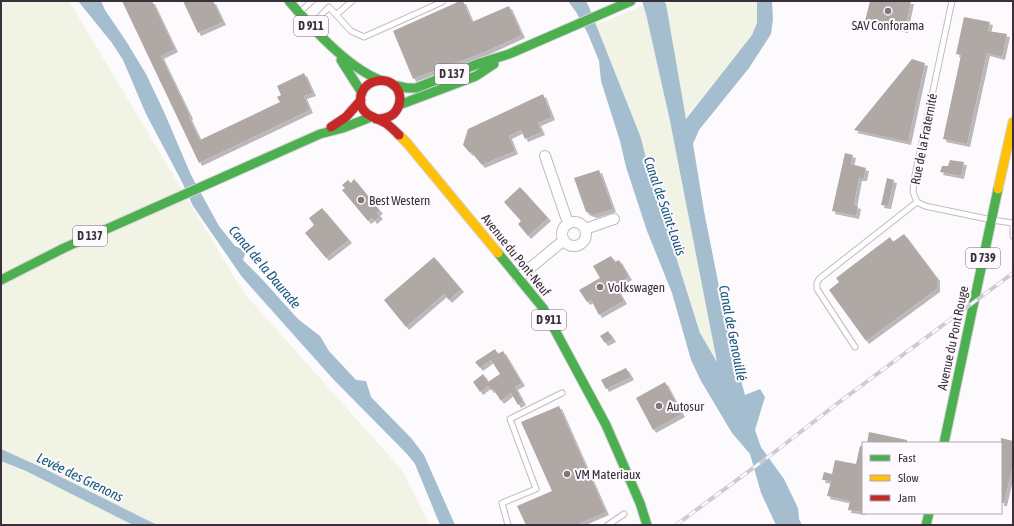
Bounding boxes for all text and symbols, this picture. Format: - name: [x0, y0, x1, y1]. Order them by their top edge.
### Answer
- marker: SAV Conforama: [883, 6, 893, 16]
- road number: D 911: [294, 16, 328, 36]
- place label: SAV Conforama: [852, 18, 924, 33]
- road number: D 137: [435, 64, 469, 84]
- street label: Rue de la Fraternité: [908, 92, 940, 186]
- water label: Canal de Saint-Louis: [641, 154, 689, 258]
- place label: Best Western: [369, 193, 430, 208]
- marker: Best Western: [356, 195, 366, 205]
- street label: Avenue du Pont-Neuf: [478, 211, 554, 299]
- water label: Canal de la Daurade: [226, 222, 304, 312]
- road number: D 137: [73, 226, 107, 246]
- road number: D 739: [966, 248, 1000, 268]
- place label: Volkswagen: [608, 280, 665, 295]
- marker: Volkswagen: [595, 282, 605, 292]
- water label: Canal de Genouillé: [716, 284, 750, 382]
- street label: Avenue du Pont Rouge: [935, 284, 971, 392]
- road number: D 911: [532, 310, 566, 330]
- place label: Autosur: [667, 399, 704, 414]
- marker: Autosur: [654, 401, 664, 411]
- legend: [862, 442, 1002, 514]
- water label: Levée des Grenons: [34, 449, 126, 505]
- text: Fast: [898, 451, 916, 465]
- place label: VM Materiaux: [575, 467, 641, 482]
- marker: VM Materiaux: [562, 469, 572, 479]
- text: Slow: [898, 471, 919, 485]
- text: Jam: [898, 491, 916, 505]

